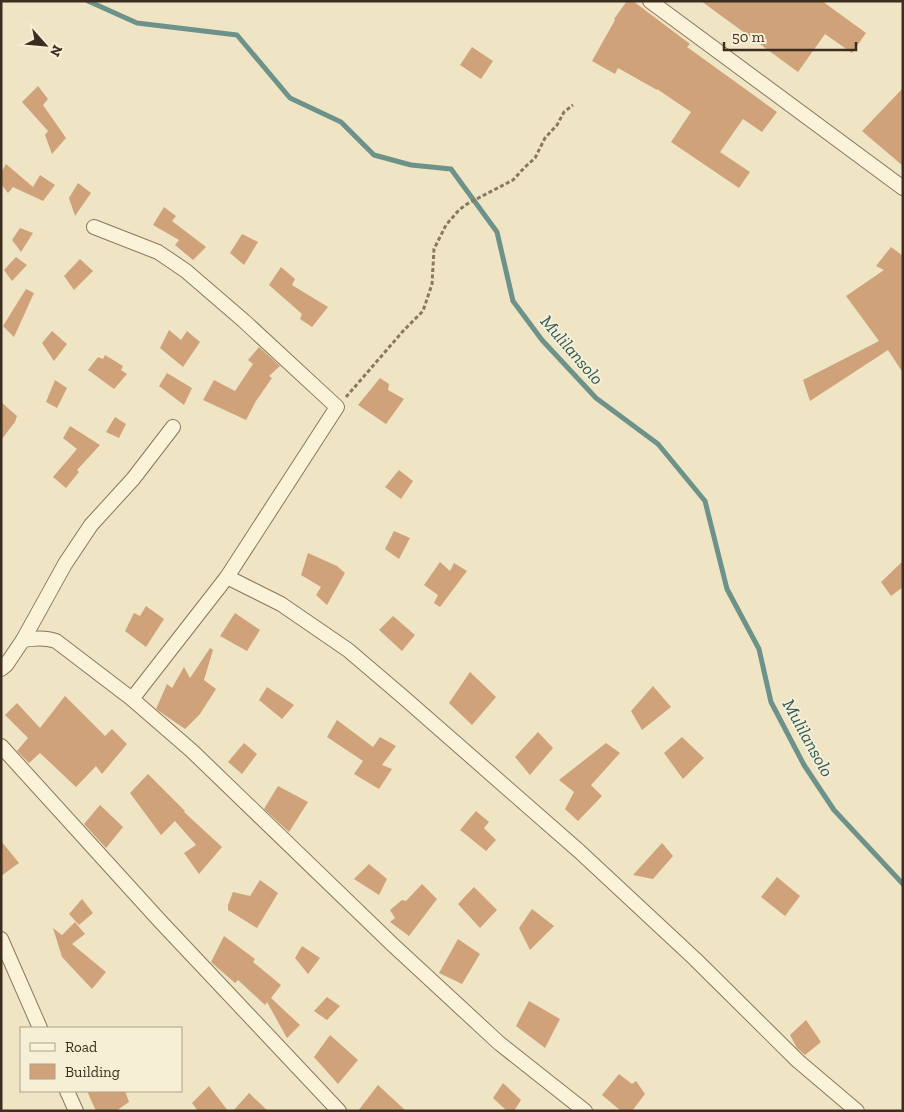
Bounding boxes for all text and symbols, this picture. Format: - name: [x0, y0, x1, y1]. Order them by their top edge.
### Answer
- north arrow: [20, 20, 70, 70]
- scale bar: [724, 20, 856, 52]
- text: 50 m: [732, 28, 765, 46]
- text: N: [46, 42, 66, 60]
- water label: Mulilansolo: [536, 311, 608, 389]
- water label: Mulilansolo: [778, 695, 838, 781]
- legend: [20, 1027, 182, 1092]
- text: Road: [65, 1038, 98, 1056]
- text: Building: [65, 1063, 120, 1081]

